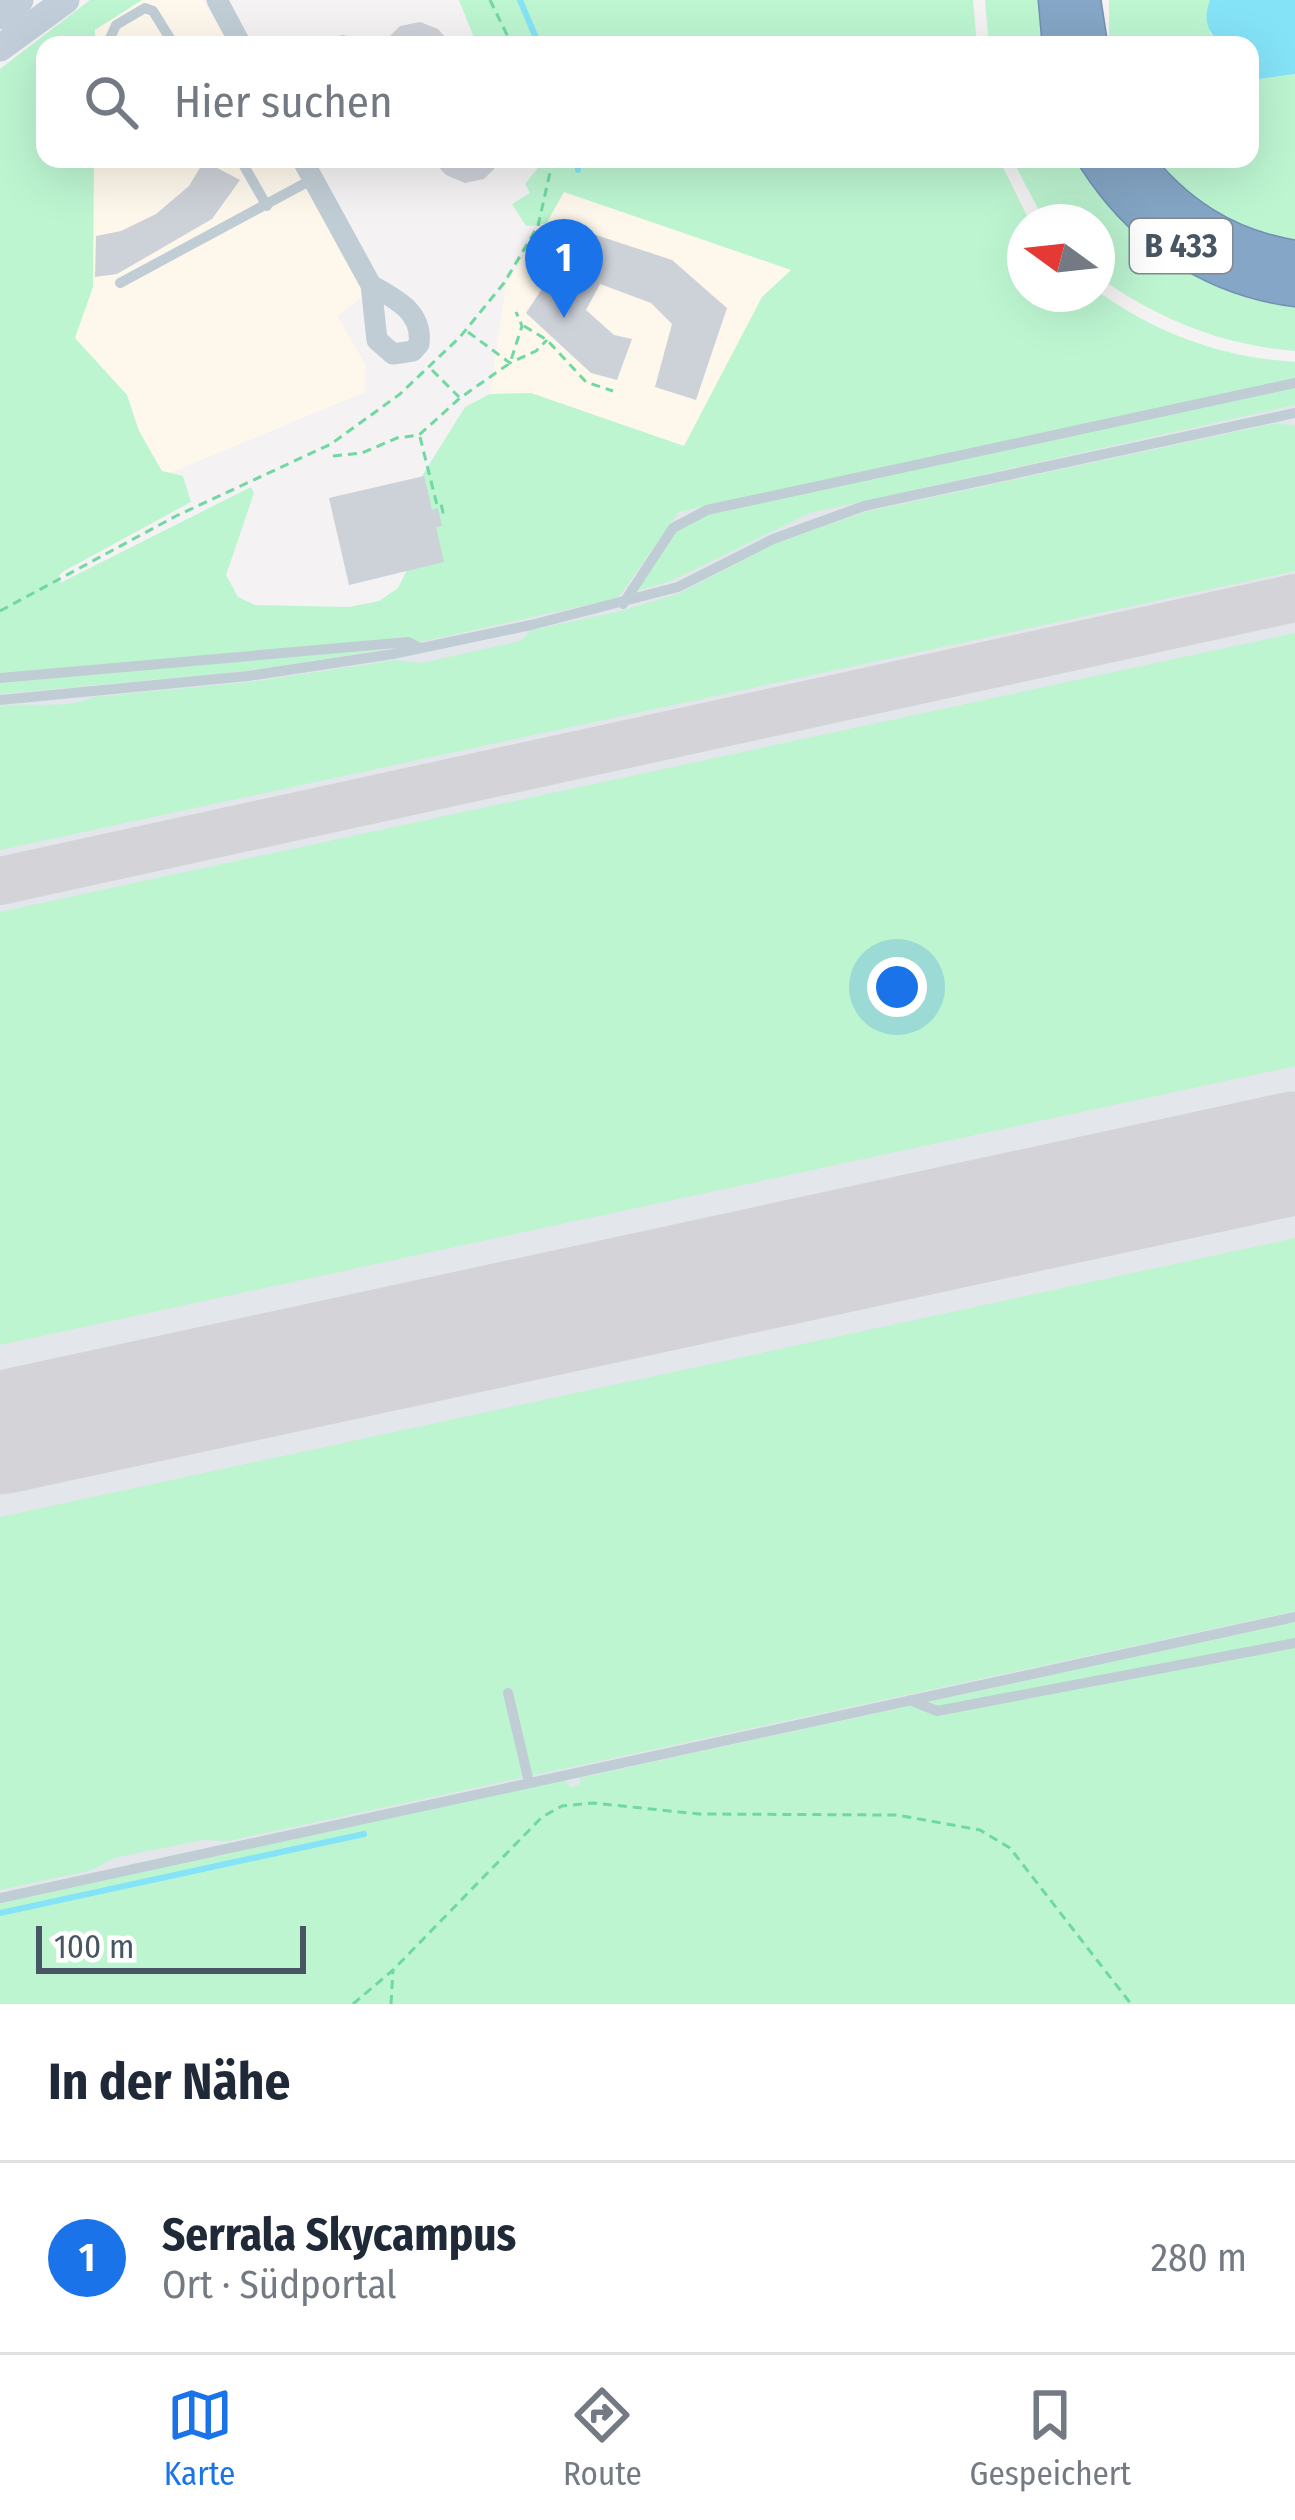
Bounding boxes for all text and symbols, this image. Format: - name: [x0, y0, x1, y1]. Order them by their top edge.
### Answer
- search box: [36, 36, 1259, 168]
- icon: search: [78, 69, 144, 135]
- text: Hier suchen: [174, 75, 393, 129]
- north arrow: [1007, 204, 1115, 312]
- pin: 1: [525, 219, 603, 318]
- road number: B 433: [1130, 219, 1232, 273]
- your location: [867, 957, 927, 1017]
- scale bar: [36, 1920, 306, 1973]
- text: 100 m: [54, 1927, 134, 1967]
- text: In der Nähe: [48, 2051, 290, 2113]
- text: Serrala Skycampus: [162, 2208, 516, 2262]
- text: 1: [79, 2235, 95, 2281]
- text: 280 m: [1151, 2235, 1247, 2281]
- text: Ort · Südportal: [162, 2262, 396, 2308]
- tab: Karte: [164, 2382, 235, 2494]
- tab: Route: [563, 2382, 642, 2494]
- tab: Gespeichert: [970, 2382, 1131, 2494]

